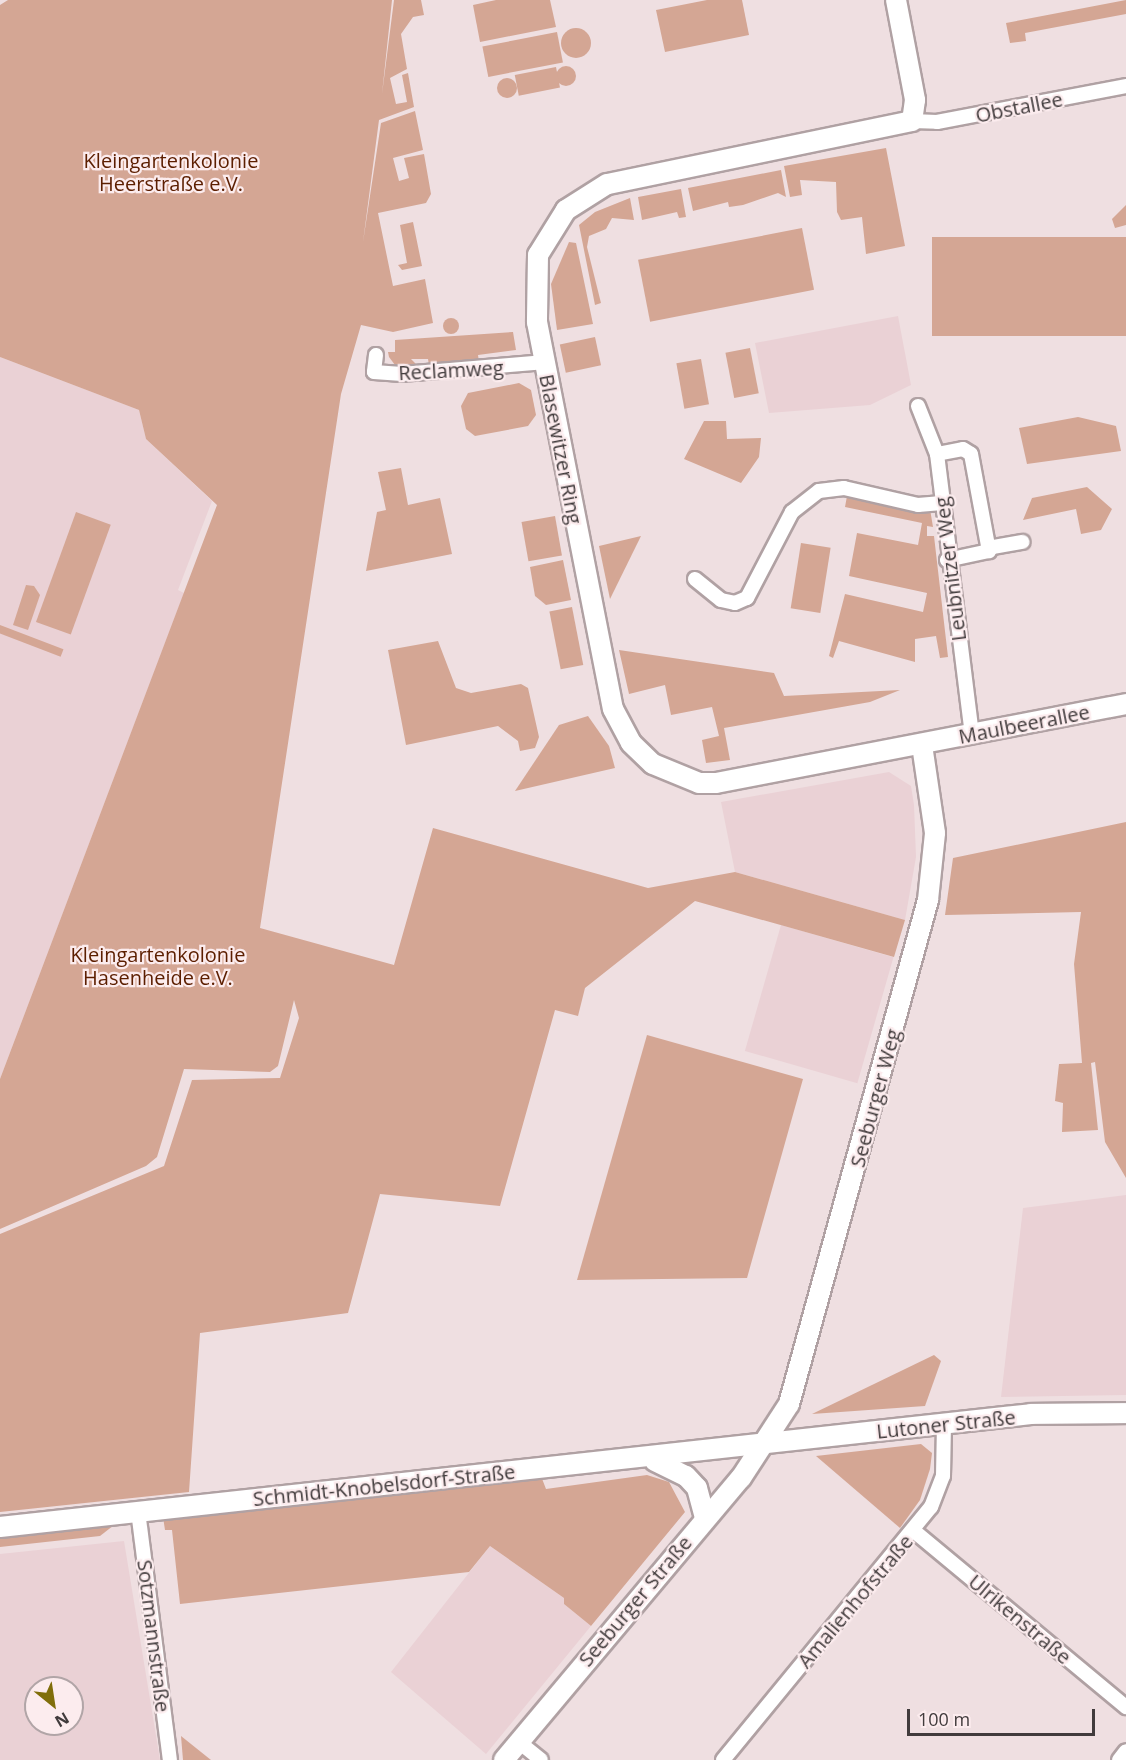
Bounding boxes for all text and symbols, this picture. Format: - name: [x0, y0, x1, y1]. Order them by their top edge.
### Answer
- street label: Obstallee: [973, 87, 1065, 127]
- park label: Kleingartenkolonie Heerstraße e.V.: [84, 149, 258, 196]
- street label: Reclamweg: [398, 355, 504, 385]
- street label: Blasewitzer Ring: [535, 372, 587, 526]
- street label: Leubnitzer Weg: [929, 496, 971, 642]
- street label: Maulbeerallee: [956, 700, 1092, 748]
- park label: Kleingartenkolonie Hasenheide e.V.: [71, 942, 245, 989]
- street label: Seeburger Weg: [845, 1026, 905, 1170]
- street label: Lutoner Straße: [875, 1405, 1017, 1443]
- street label: Schmidt-Knobelsdorf-Straße: [252, 1459, 516, 1511]
- street label: Amalienhofstraße: [792, 1530, 918, 1672]
- street label: Seeburger Straße: [574, 1531, 696, 1671]
- street label: Sotzmannstraße: [133, 1558, 175, 1714]
- street label: Ulrikenstraße: [964, 1569, 1076, 1669]
- north arrow: [24, 1676, 84, 1736]
- scale bar: [910, 1697, 1098, 1735]
- text: N: [51, 1707, 73, 1733]
- text: 100 m: [918, 1707, 970, 1731]

